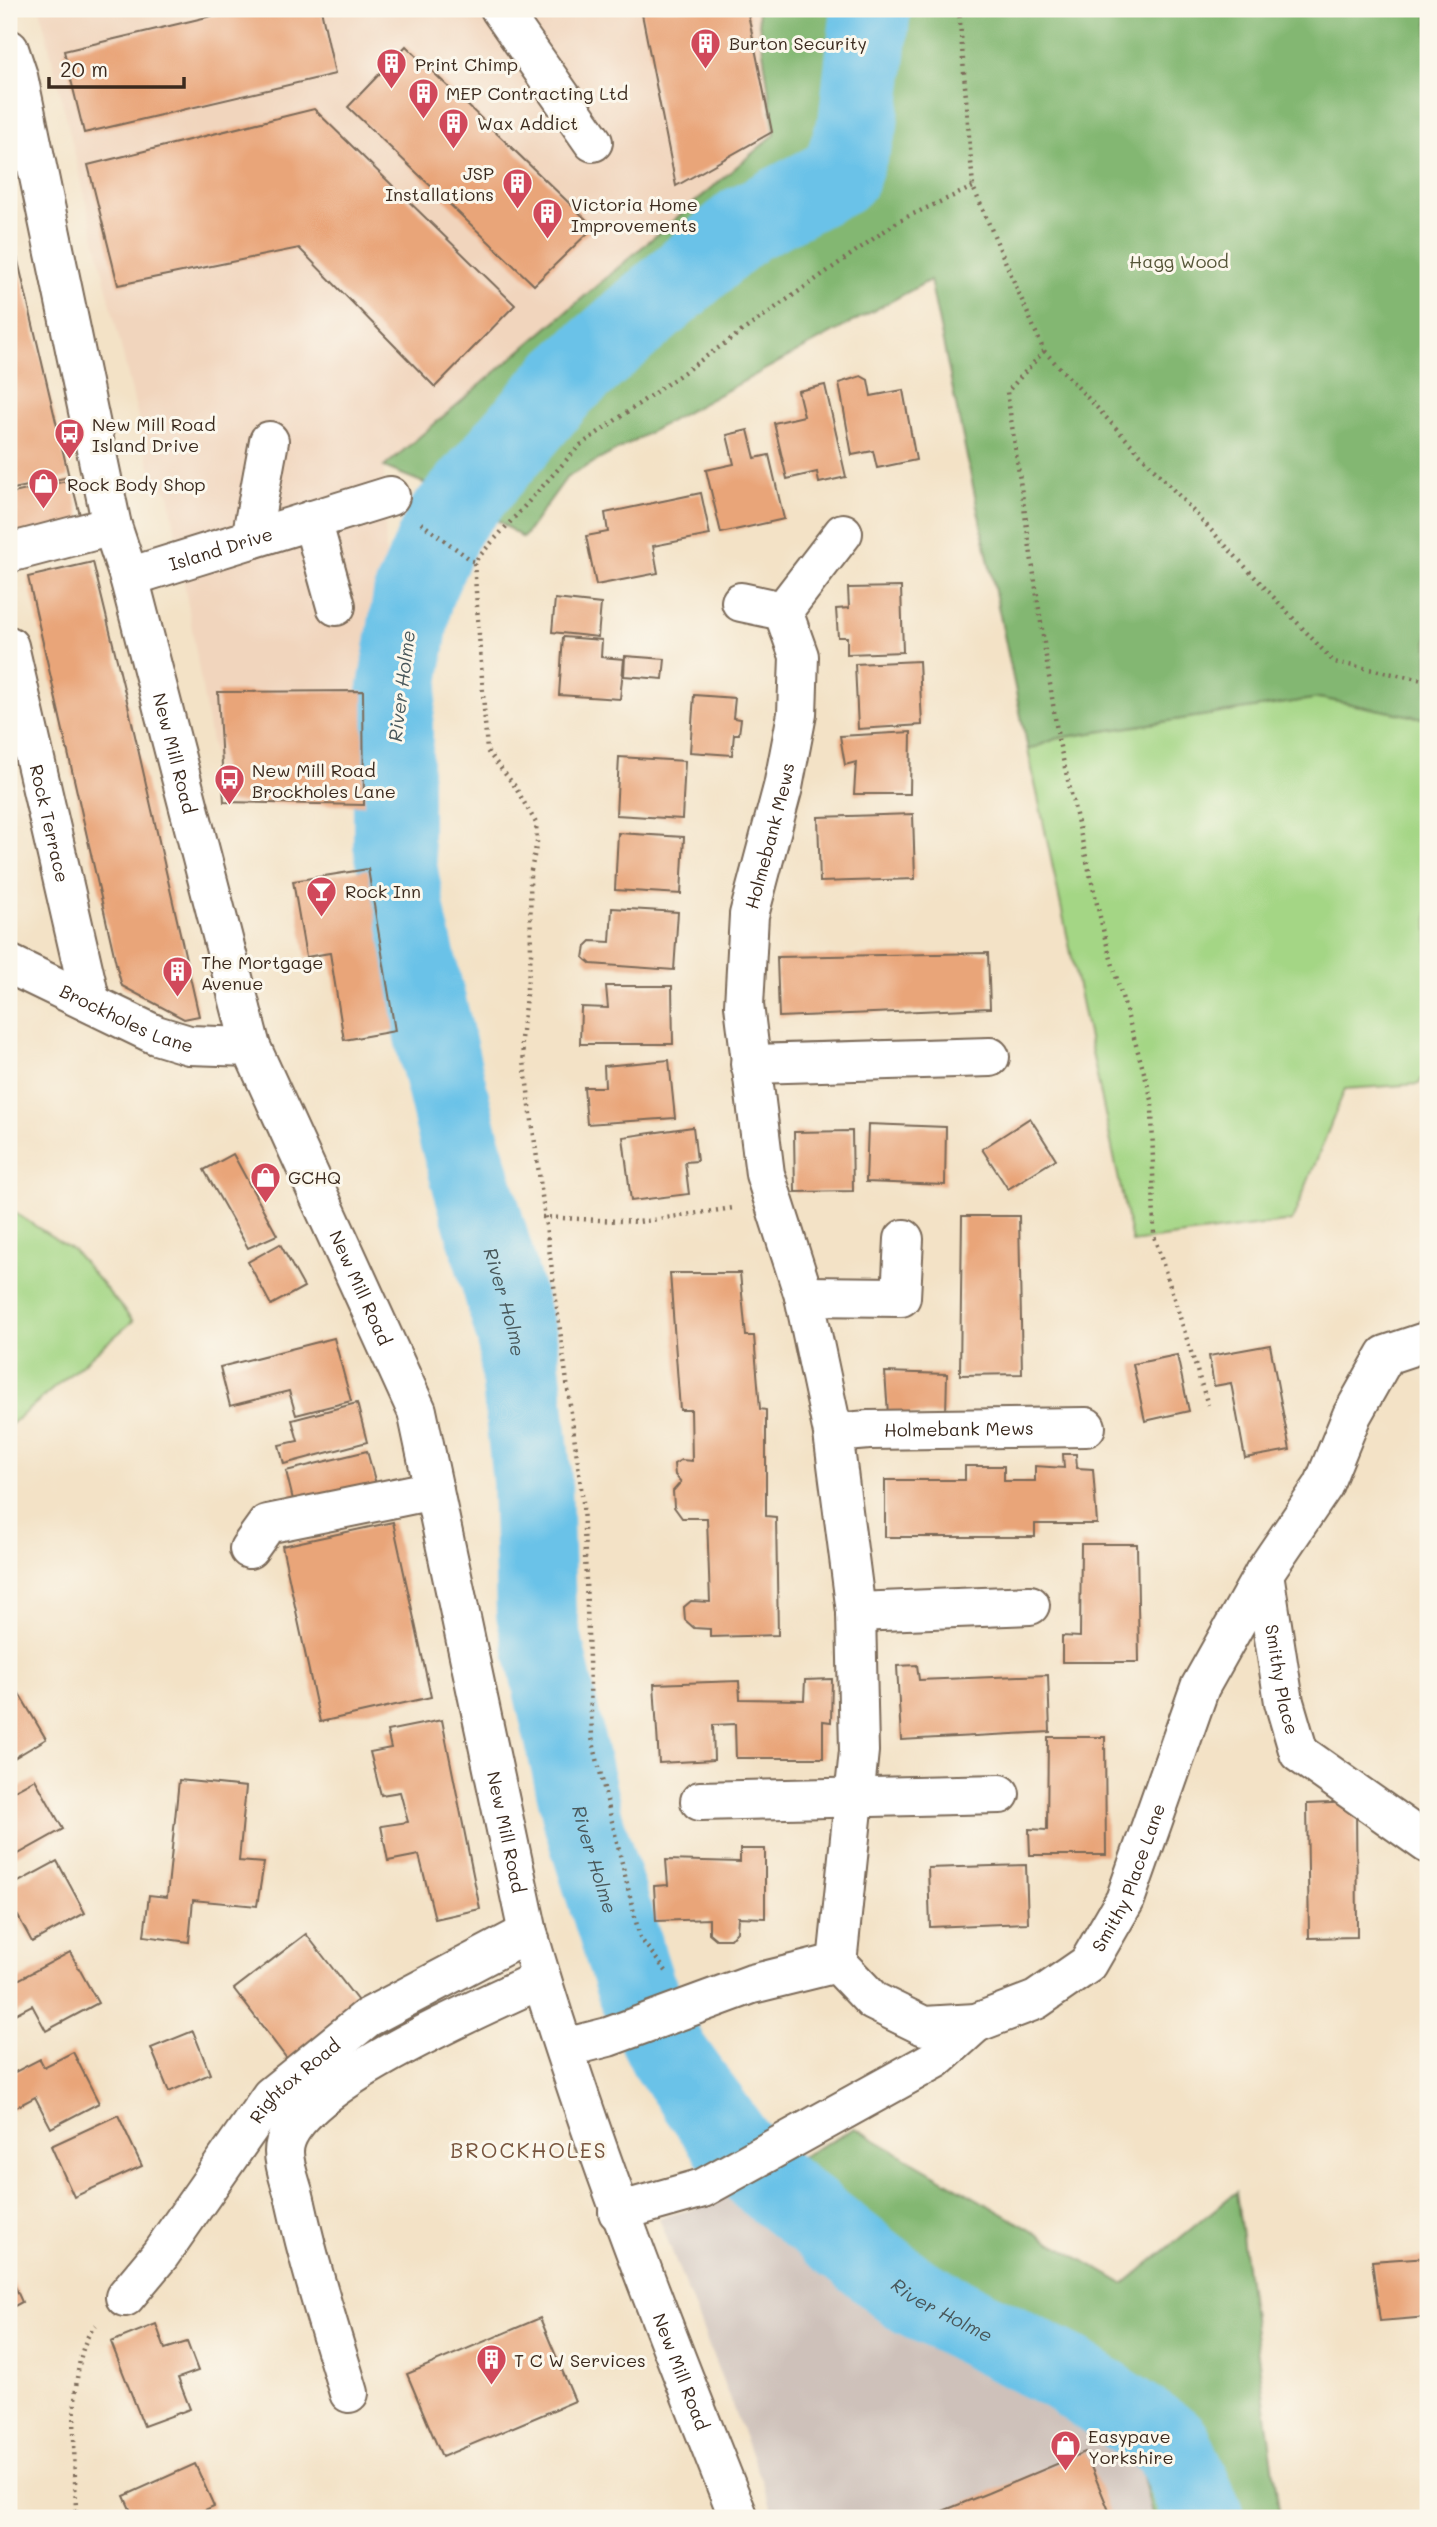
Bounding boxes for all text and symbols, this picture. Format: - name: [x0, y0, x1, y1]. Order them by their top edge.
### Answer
- building icon: Burton Security: [689, 26, 723, 70]
- place label: Burton Security: [729, 31, 867, 55]
- scale bar: [49, 46, 184, 90]
- building icon: Print Chimp: [375, 47, 409, 91]
- place label: Print Chimp: [415, 52, 518, 76]
- text: 20 m: [60, 55, 108, 82]
- building icon: MEP Contracting Ltd: [406, 76, 440, 120]
- place label: MEP Contracting Ltd: [446, 81, 628, 105]
- building icon: Wax Addict: [437, 106, 471, 150]
- place label: Wax Addict: [477, 111, 578, 135]
- place label: JSP Installations: [385, 161, 494, 206]
- building icon: JSP Installations: [500, 166, 534, 210]
- place label: Victoria Home Improvements: [571, 192, 698, 237]
- building icon: Victoria Home Improvements: [531, 197, 565, 241]
- park label: Hagg Wood: [1129, 249, 1229, 273]
- place label: New Mill Road Island Drive: [92, 412, 216, 457]
- bus stop icon: New Mill Road Island Drive: [52, 417, 86, 461]
- shop icon: Rock Body Shop: [27, 467, 61, 511]
- place label: Rock Body Shop: [67, 472, 206, 496]
- street label: Island Drive: [166, 521, 275, 576]
- water label: River Holme: [382, 629, 420, 743]
- street label: New Mill Road: [148, 690, 202, 816]
- place label: New Mill Road Brockholes Lane: [252, 758, 396, 803]
- street label: Holmebank Mews: [739, 761, 799, 911]
- street label: Rock Terrace: [25, 762, 75, 885]
- bus stop icon: New Mill Road Brockholes Lane: [212, 763, 246, 807]
- bar icon: Rock Inn: [305, 874, 339, 918]
- place label: Rock Inn: [345, 879, 421, 903]
- place label: The Mortgage Avenue: [201, 950, 323, 995]
- building icon: The Mortgage Avenue: [161, 955, 195, 999]
- street label: Brockholes Lane: [56, 978, 197, 1058]
- shop icon: GCHQ: [248, 1160, 282, 1204]
- place label: GCHQ: [288, 1165, 341, 1189]
- street label: New Mill Road: [324, 1226, 397, 1349]
- water label: River Holme: [479, 1244, 531, 1357]
- street label: Holmebank Mews: [884, 1416, 1034, 1442]
- street label: Smithy Place: [1260, 1623, 1305, 1737]
- street label: New Mill Road: [482, 1769, 531, 1895]
- street label: Smithy Place Lane: [1086, 1800, 1170, 1956]
- water label: River Holme: [568, 1803, 624, 1916]
- street label: Rightox Road: [244, 2033, 345, 2128]
- district label: BROCKHOLES: [450, 2136, 608, 2163]
- water label: River Holme: [887, 2271, 997, 2347]
- street label: New Mill Road: [648, 2310, 715, 2434]
- building icon: T C W Services: [474, 2343, 508, 2387]
- place label: T C W Services: [514, 2348, 646, 2372]
- place label: Easypave Yorkshire: [1088, 2424, 1174, 2469]
- shop icon: Easypave Yorkshire: [1048, 2429, 1082, 2473]

